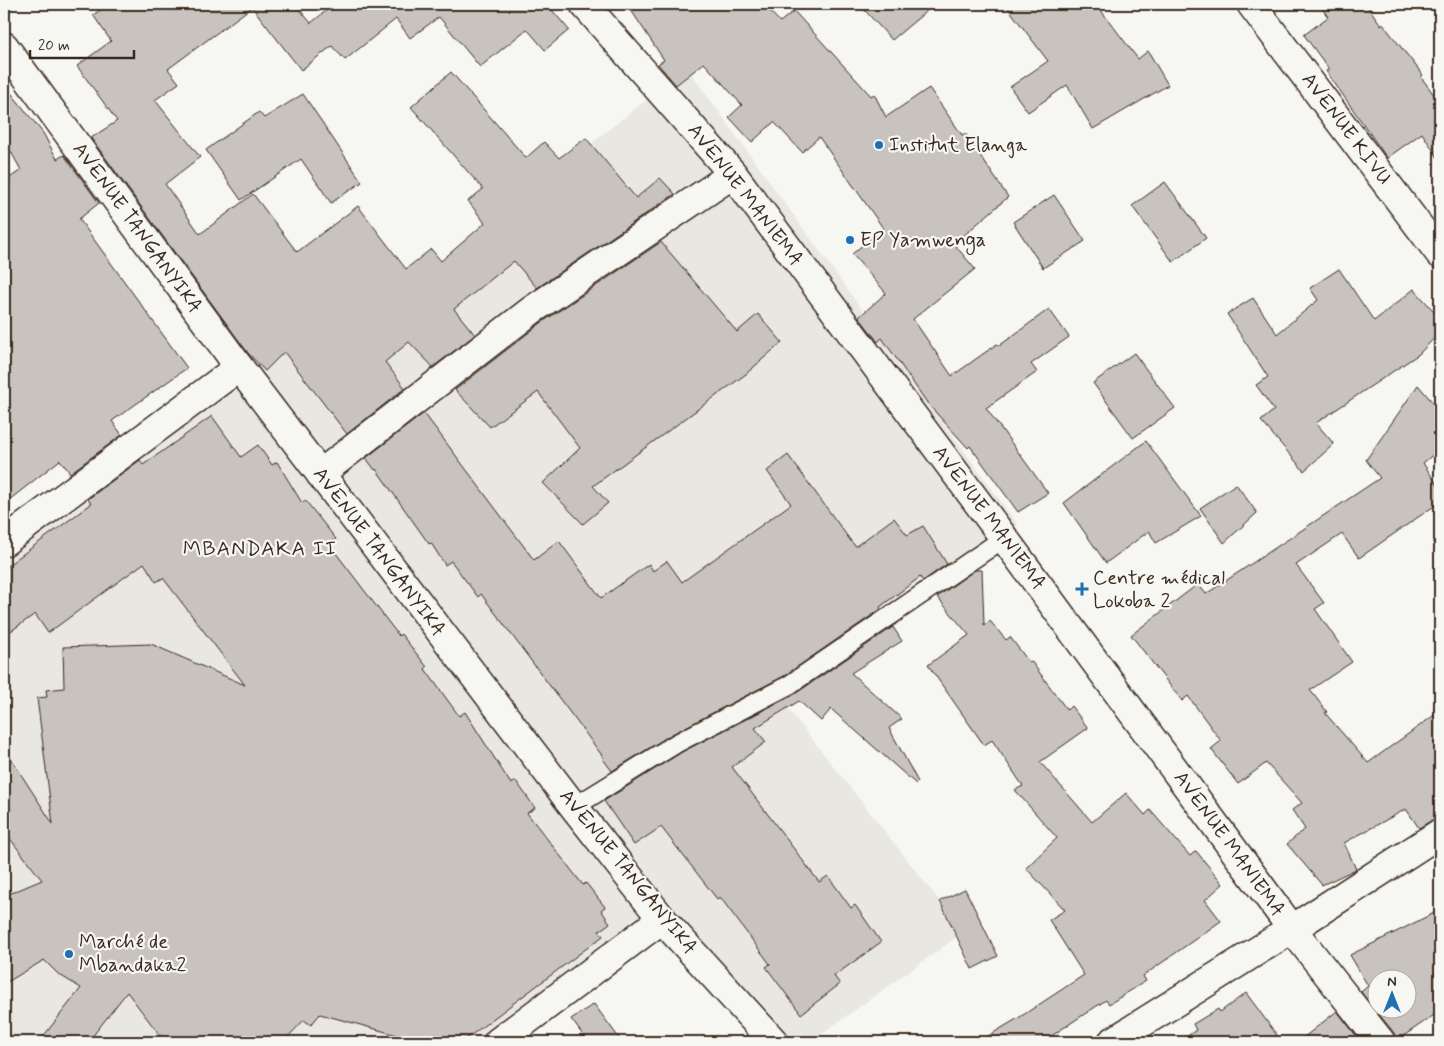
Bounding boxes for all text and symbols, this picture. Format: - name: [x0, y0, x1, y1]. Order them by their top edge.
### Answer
- scale bar: [30, 28, 134, 60]
- text: 20 m: [38, 36, 70, 56]
- street label: AVENUE KIVU: [1295, 67, 1397, 191]
- street label: AVENUE MANIEMA: [681, 118, 809, 272]
- place label: Institut Elanga: [889, 132, 1028, 159]
- street label: AVENUE TANGANYIKA: [66, 137, 208, 319]
- marker: Institut Elanga: [873, 139, 885, 151]
- place label: EP Yamwenga: [860, 227, 986, 255]
- marker: EP Yamwenga: [844, 234, 856, 246]
- street label: AVENUE MANIEMA: [926, 440, 1052, 596]
- street label: AVENUE TANGANYIKA: [306, 462, 452, 642]
- district label: MBANDAKA II: [183, 535, 337, 563]
- place label: Centre médical Lokoba 2: [1093, 565, 1225, 615]
- marker: Centre médical Lokoba 2: [1075, 582, 1089, 596]
- street label: AVENUE MANIEMA: [1167, 766, 1291, 922]
- street label: AVENUE TANGANYIKA: [553, 784, 703, 960]
- place label: Marché de Mbandaka2: [79, 929, 187, 979]
- marker: Marché de Mbandaka2: [63, 948, 75, 960]
- north arrow: [1366, 968, 1416, 1018]
- text: N: [1387, 973, 1397, 991]

